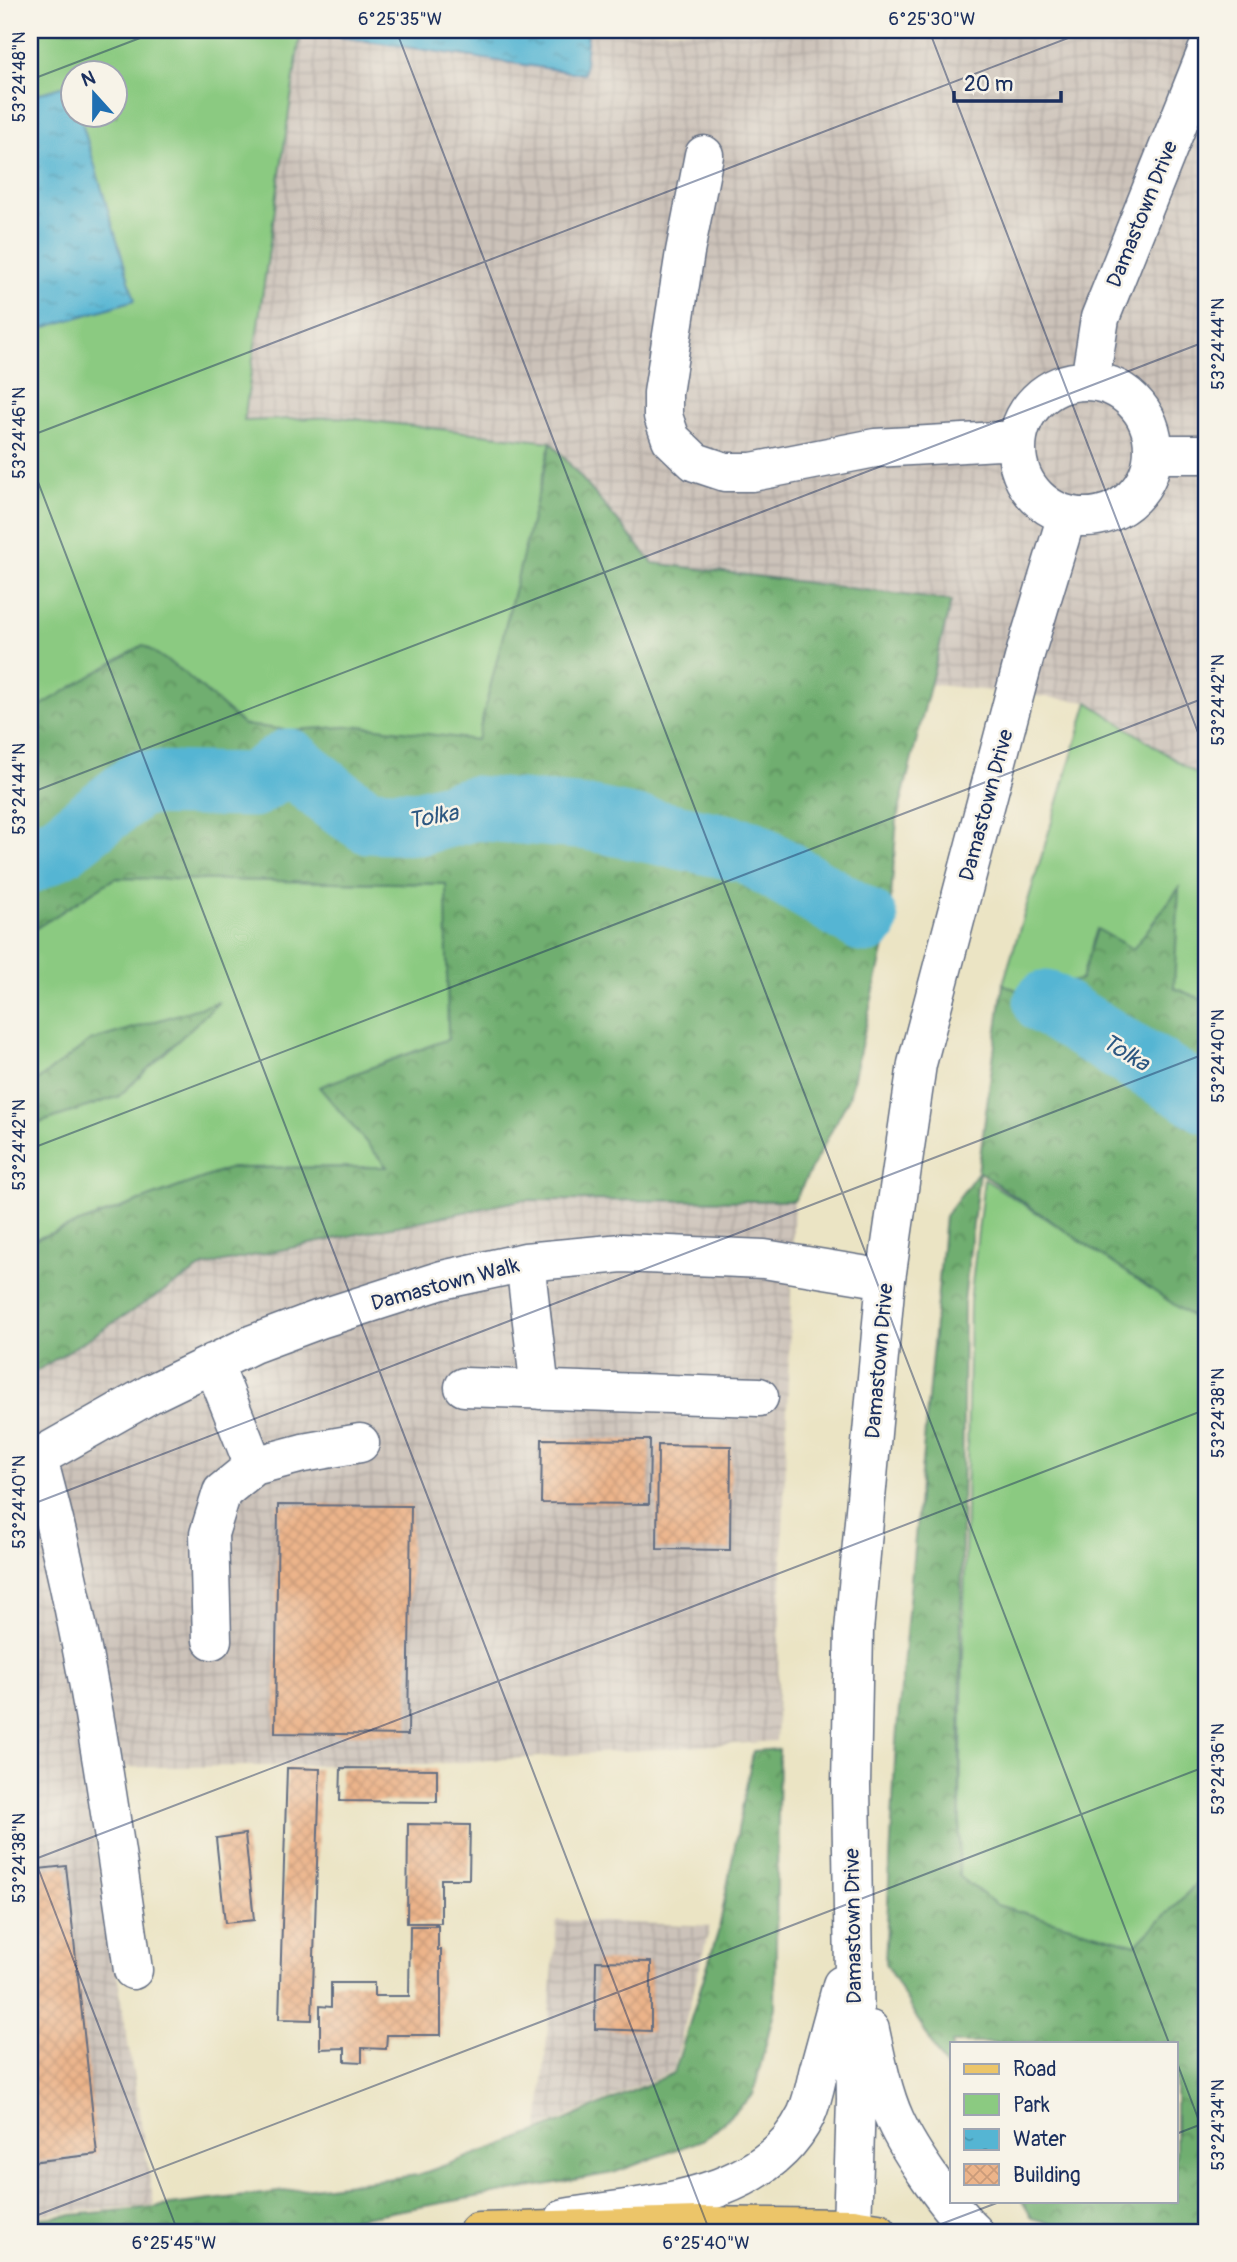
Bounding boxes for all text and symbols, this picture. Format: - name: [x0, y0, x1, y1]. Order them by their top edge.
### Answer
- text: 6°25'35"W: [358, 8, 442, 31]
- text: 6°25'30"W: [889, 8, 975, 31]
- text: 53°24'48"N: [8, 32, 31, 122]
- north arrow: [60, 60, 130, 130]
- scale bar: [954, 60, 1060, 104]
- text: N: [78, 66, 99, 93]
- text: 20 m: [964, 71, 1013, 98]
- street label: Damastown Drive: [1101, 136, 1184, 291]
- text: 53°24'44"N: [1207, 298, 1230, 390]
- text: 53°24'46"N: [8, 387, 31, 479]
- text: 53°24'42"N: [1207, 654, 1230, 746]
- street label: Damastown Drive: [953, 726, 1020, 884]
- text: 53°24'44"N: [8, 743, 31, 835]
- water label: Tolka: [406, 798, 461, 835]
- text: 53°24'40"N: [1207, 1009, 1230, 1103]
- water label: Tolka: [1097, 1027, 1156, 1078]
- text: 53°24'42"N: [8, 1099, 31, 1191]
- street label: Damastown Walk: [368, 1252, 522, 1317]
- street label: Damastown Drive: [859, 1282, 900, 1440]
- text: 53°24'38"N: [1207, 1368, 1230, 1458]
- text: 53°24'40"N: [8, 1455, 31, 1549]
- text: 53°24'36"N: [1207, 1723, 1230, 1815]
- text: 53°24'38"N: [8, 1813, 31, 1903]
- street label: Damastown Drive: [839, 1847, 868, 2004]
- legend: [950, 2042, 1178, 2202]
- text: Road: [1013, 2056, 1057, 2083]
- text: 53°24'34"N: [1207, 2079, 1230, 2171]
- text: Park: [1013, 2092, 1050, 2119]
- text: Water: [1013, 2126, 1067, 2153]
- text: Building: [1013, 2162, 1080, 2189]
- text: 6°25'45"W: [132, 2232, 216, 2255]
- text: 6°25'40"W: [662, 2232, 750, 2255]

